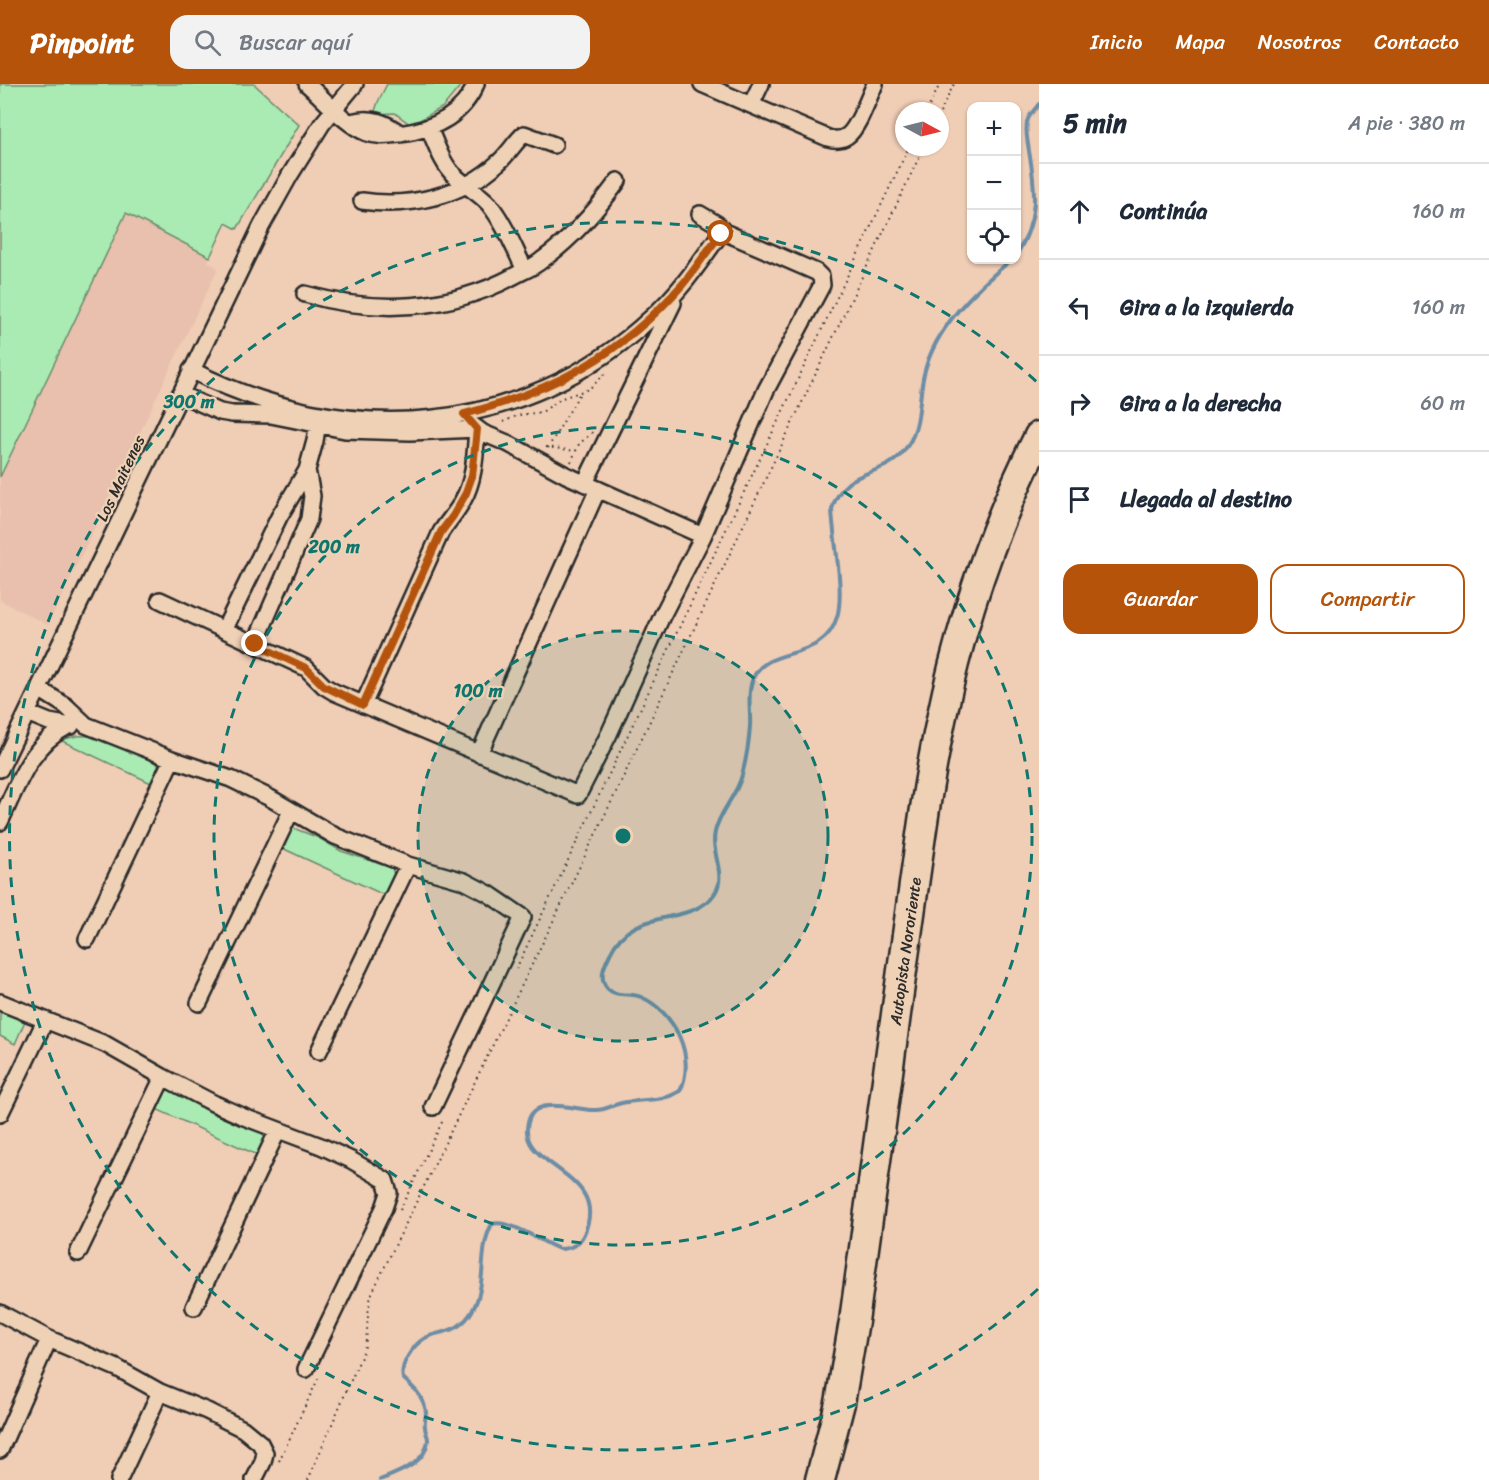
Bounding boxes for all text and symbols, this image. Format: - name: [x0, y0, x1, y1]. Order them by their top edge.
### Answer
- search box: [170, 15, 590, 69]
- text: Pinpoint: [30, 18, 134, 67]
- text: Buscar aquí: [239, 23, 351, 62]
- text: Inicio: [1090, 23, 1142, 61]
- text: Mapa: [1175, 23, 1225, 61]
- text: Nosotros: [1258, 23, 1341, 61]
- text: Contacto: [1374, 23, 1459, 61]
- icon: search: [191, 26, 224, 59]
- text: 5 min: [1063, 100, 1127, 146]
- north arrow: [895, 102, 949, 156]
- map controls: [967, 102, 1021, 264]
- button: +: [967, 102, 1021, 156]
- text: A pie · 380 m: [1348, 106, 1465, 141]
- button: −: [967, 156, 1021, 210]
- text: Continúa: [1120, 192, 1207, 231]
- text: 160 m: [1412, 194, 1465, 229]
- icon: ahead: [1063, 195, 1096, 228]
- button: locate: [967, 210, 1021, 264]
- route start: [707, 220, 733, 246]
- text: Gira a la izquierda: [1120, 288, 1293, 327]
- text: 160 m: [1412, 290, 1465, 325]
- icon: left: [1063, 291, 1096, 324]
- text: Gira a la derecha: [1120, 384, 1281, 423]
- text: 300 m: [162, 386, 215, 418]
- text: 60 m: [1420, 386, 1465, 421]
- icon: right: [1063, 387, 1096, 420]
- street label: Los Maitenes: [88, 430, 153, 526]
- text: Llegada al destino: [1120, 480, 1292, 519]
- icon: arrive: [1063, 483, 1096, 516]
- text: 200 m: [307, 531, 360, 563]
- button: Guardar: [1063, 564, 1258, 634]
- button: Compartir: [1270, 564, 1465, 634]
- route end: [241, 630, 267, 656]
- text: 100 m: [454, 675, 503, 707]
- centre of rings: [613, 826, 633, 846]
- street label: Autopista Nororiente: [881, 875, 930, 1028]

